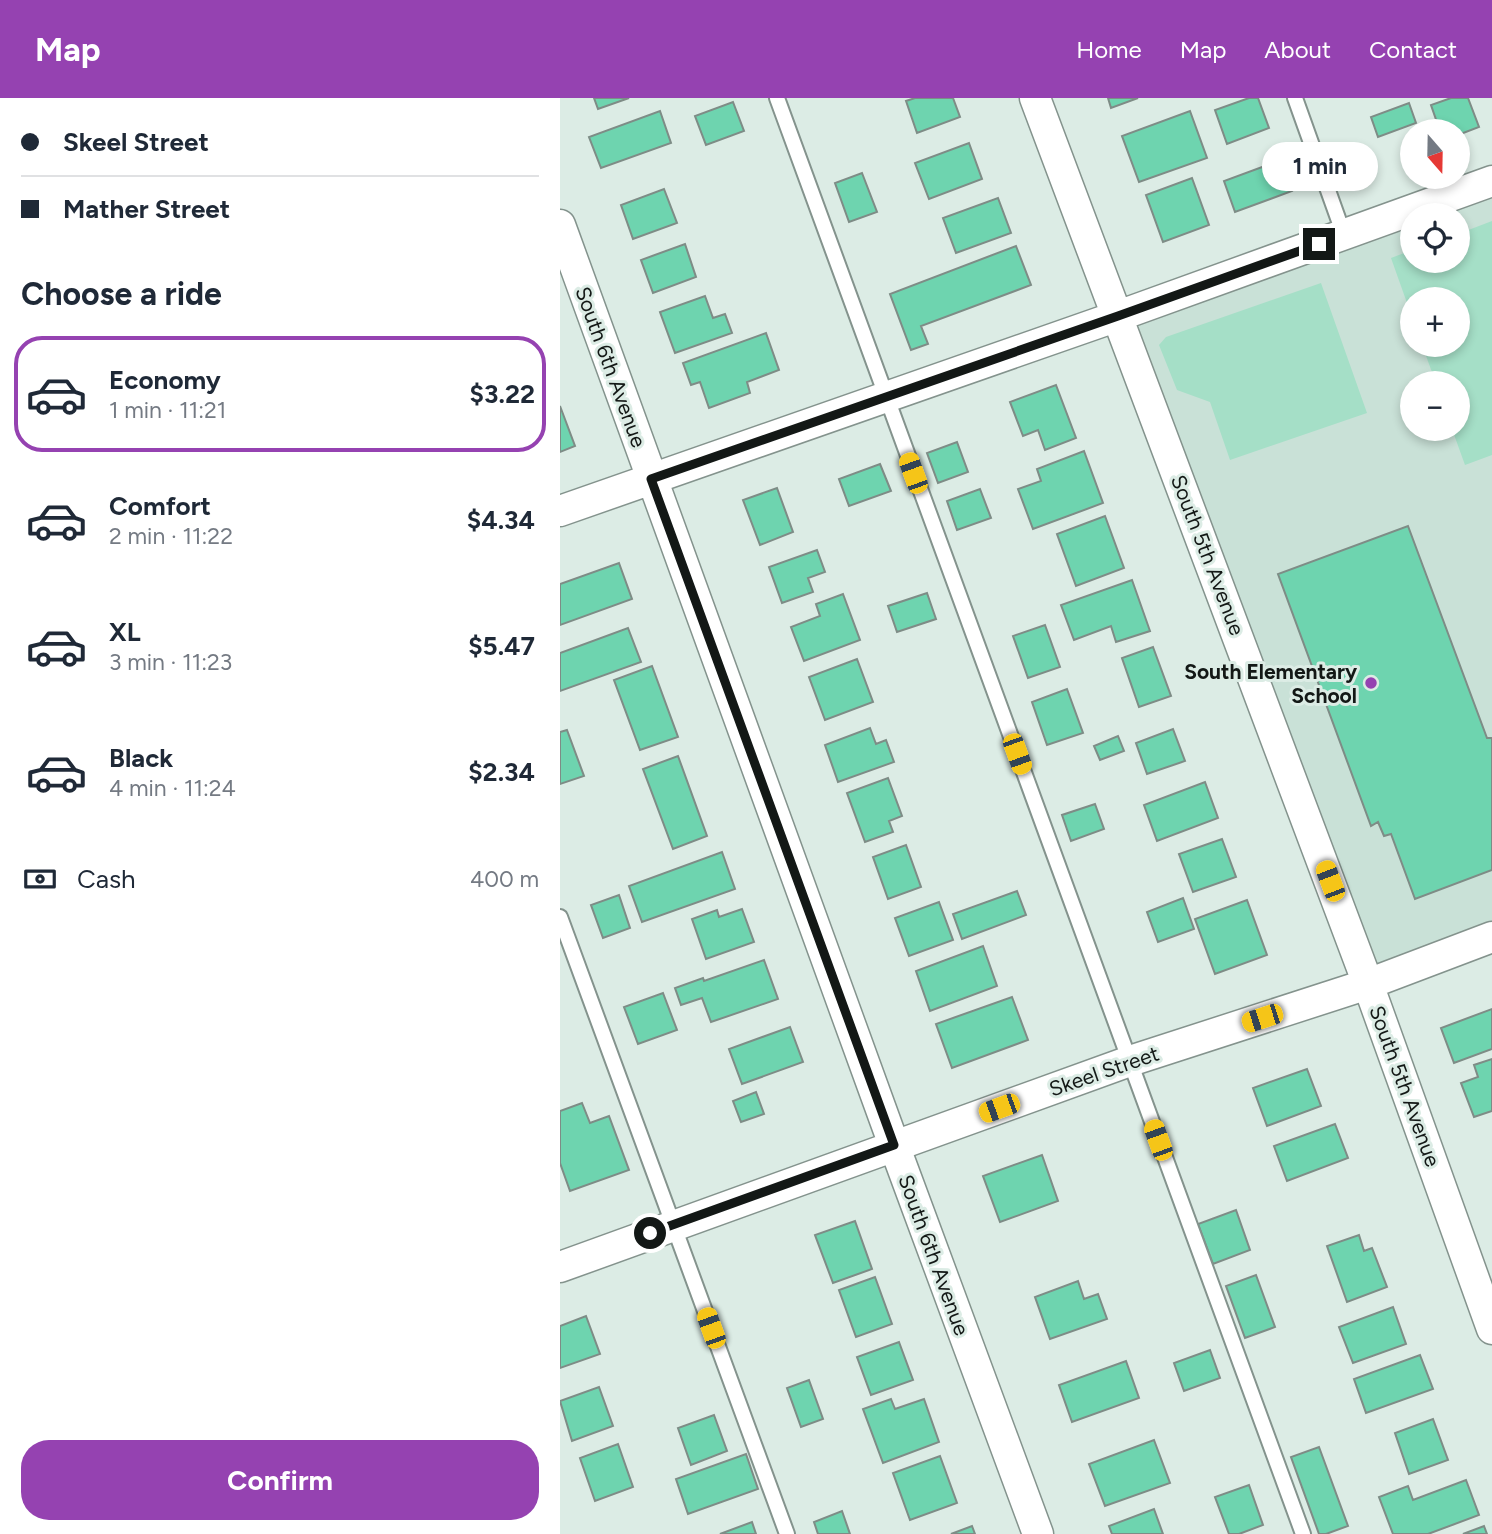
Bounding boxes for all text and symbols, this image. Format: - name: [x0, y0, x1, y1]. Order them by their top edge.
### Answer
- text: Map: [35, 30, 101, 69]
- text: Home: [1076, 35, 1142, 64]
- text: Map: [1180, 35, 1226, 64]
- text: About: [1264, 35, 1331, 64]
- text: Contact: [1369, 35, 1457, 64]
- north arrow: [1400, 119, 1470, 189]
- map controls: [1400, 119, 1470, 441]
- text: Skeel Street: [63, 126, 209, 158]
- callout: 1 min: [1261, 142, 1377, 192]
- text: 1 min: [1293, 152, 1347, 180]
- text: Mather Street: [63, 193, 230, 225]
- button: locate: [1400, 203, 1470, 273]
- route end: [1303, 228, 1335, 260]
- text: Choose a ride: [21, 275, 222, 313]
- street label: South 6th Avenue: [570, 283, 652, 451]
- button: +: [1400, 287, 1470, 357]
- icon: car: [25, 363, 88, 426]
- text: Economy: [109, 364, 221, 396]
- button: −: [1400, 371, 1470, 441]
- text: $3.22: [470, 378, 535, 410]
- text: 1 min · 11:21: [109, 396, 226, 424]
- car: [896, 450, 931, 496]
- street label: South 5th Avenue: [1166, 471, 1250, 639]
- icon: car: [25, 489, 88, 552]
- text: Comfort: [109, 490, 211, 522]
- text: $4.34: [467, 504, 535, 536]
- text: 2 min · 11:22: [109, 522, 233, 550]
- icon: car: [25, 615, 88, 678]
- text: XL: [109, 616, 141, 648]
- text: $5.47: [468, 630, 535, 662]
- text: 3 min · 11:23: [109, 648, 232, 676]
- place label: South Elementary School: [1184, 659, 1358, 708]
- marker: South Elementary School: [1363, 675, 1379, 691]
- car: [1000, 731, 1035, 777]
- icon: car: [25, 741, 88, 804]
- text: Black: [109, 742, 173, 774]
- text: $2.34: [468, 756, 535, 788]
- text: 4 min · 11:24: [109, 774, 236, 802]
- car: [1313, 858, 1348, 904]
- icon: cash: [21, 860, 59, 898]
- text: Cash: [77, 863, 136, 895]
- text: 400 m: [470, 865, 539, 893]
- car: [1239, 1002, 1286, 1034]
- street label: South 5th Avenue: [1364, 1002, 1446, 1170]
- street label: Skeel Street: [1046, 1041, 1162, 1101]
- car: [976, 1091, 1023, 1125]
- car: [1141, 1117, 1176, 1163]
- street label: South 6th Avenue: [893, 1171, 975, 1339]
- route start: [634, 1217, 666, 1249]
- car: [694, 1305, 729, 1351]
- button: Confirm: [21, 1440, 539, 1520]

